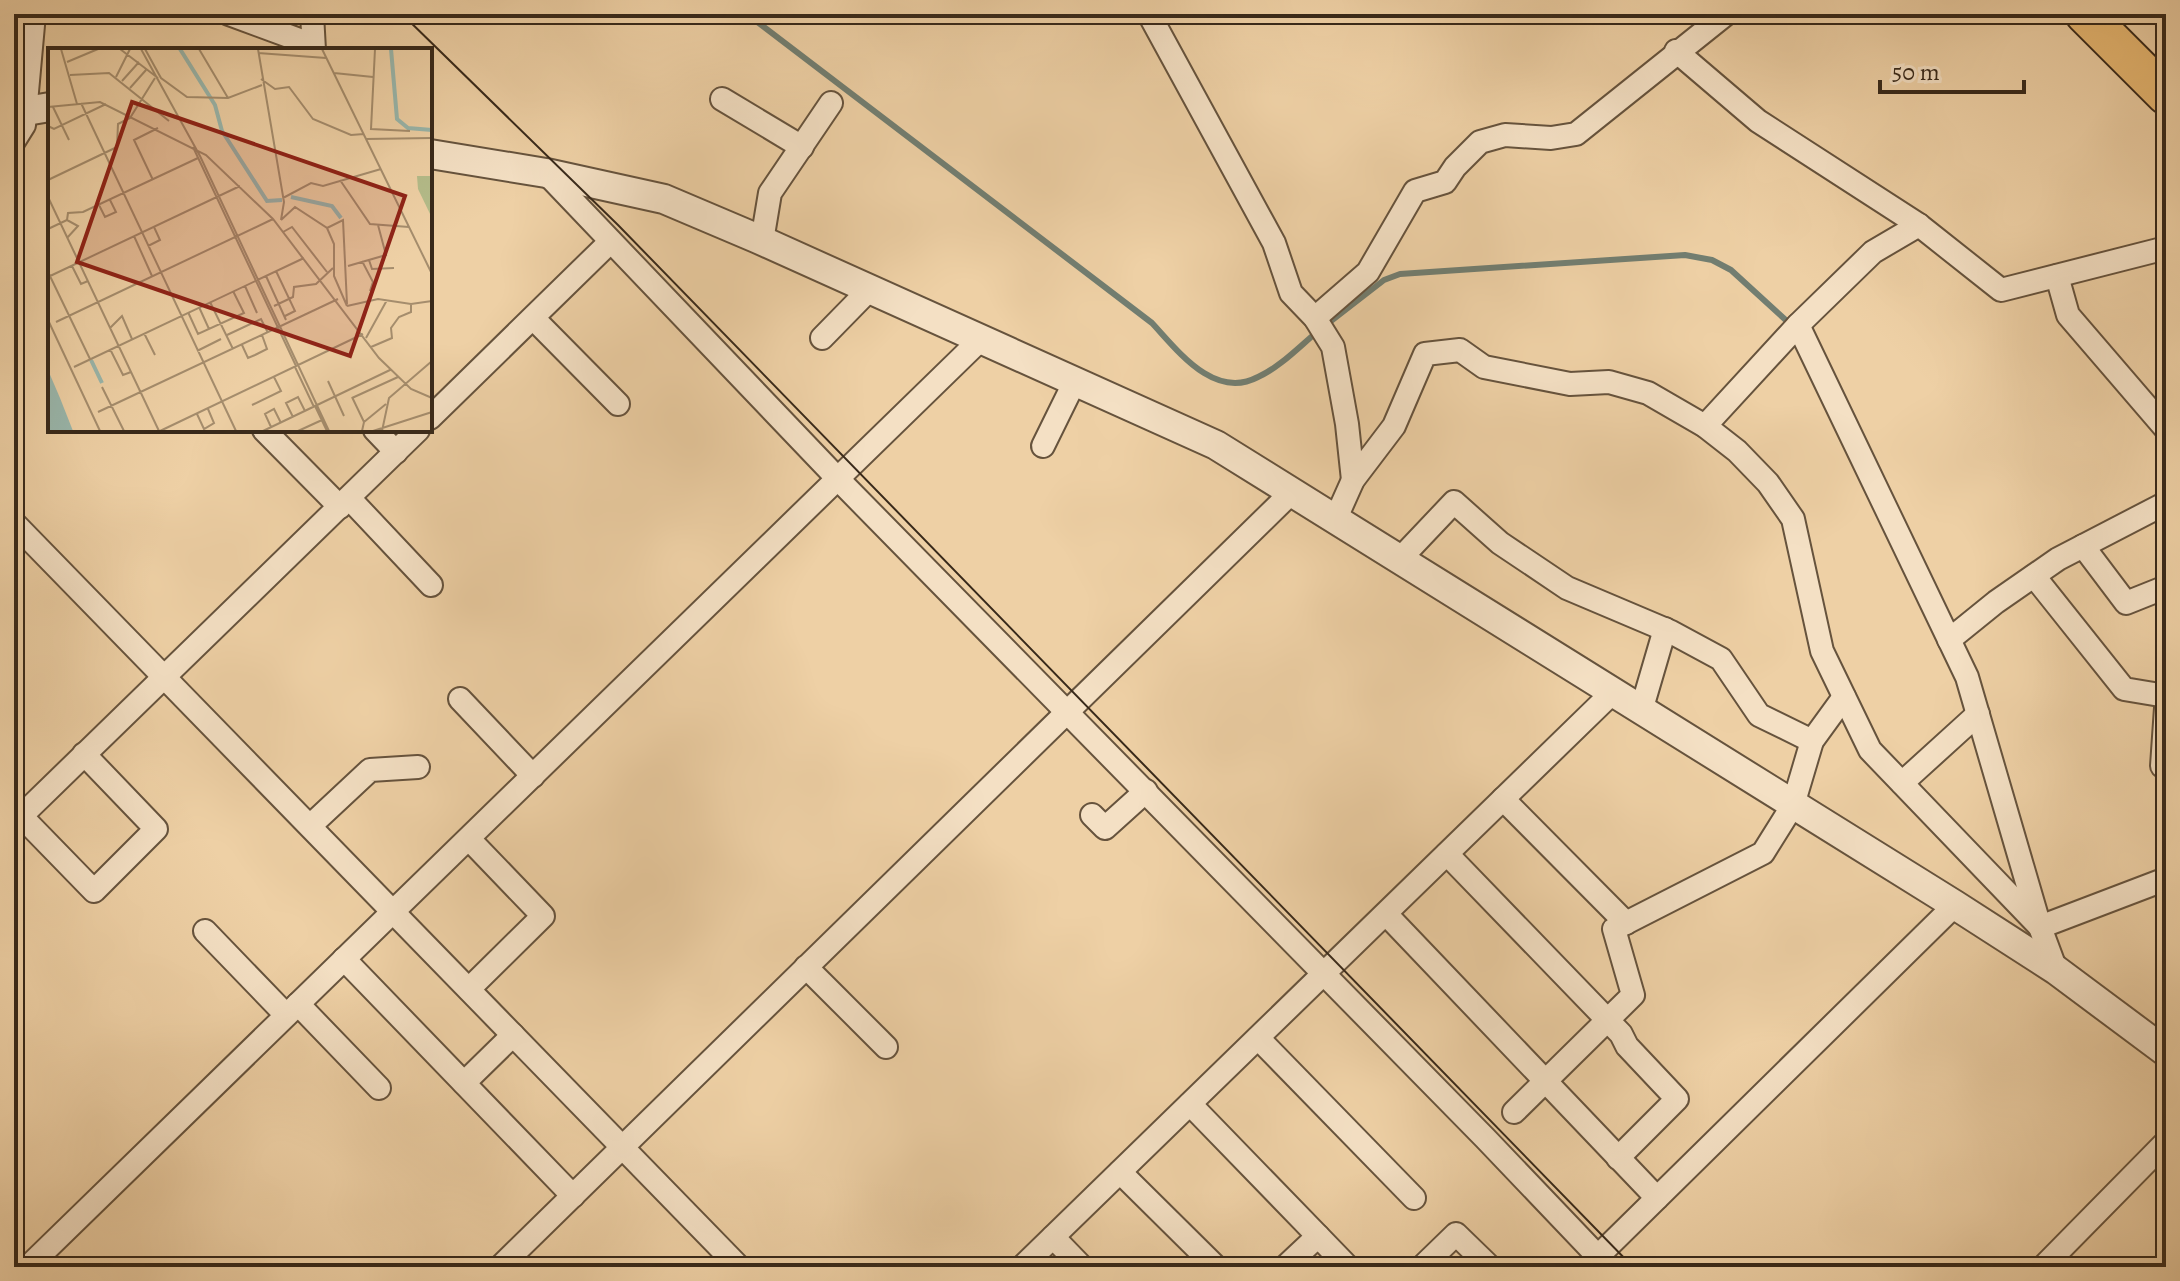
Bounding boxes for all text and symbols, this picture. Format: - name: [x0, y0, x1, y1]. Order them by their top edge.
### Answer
- scale bar: [1880, 44, 2024, 94]
- inset map: [48, 48, 432, 432]
- text: 50 m: [1892, 56, 1940, 88]

